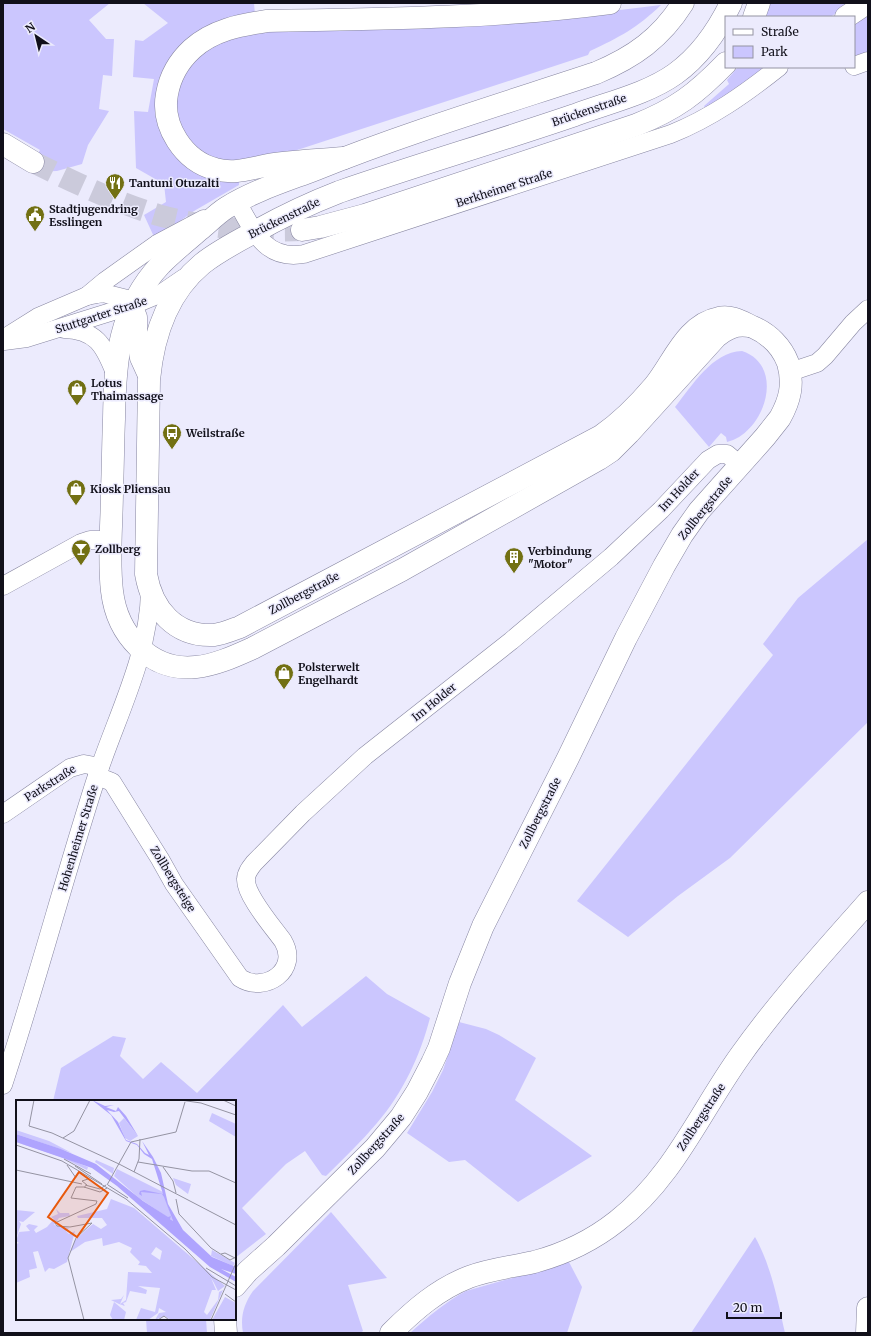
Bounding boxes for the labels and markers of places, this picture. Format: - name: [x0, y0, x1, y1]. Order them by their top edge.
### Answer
- restaurant icon: Tantuni Otuzalti: [104, 172, 126, 200]
- place label: Tantuni Otuzalti: [129, 176, 219, 190]
- place label: Stadtjugendring Esslingen: [49, 202, 138, 229]
- public building icon: Stadtjugendring Esslingen: [24, 204, 46, 232]
- place label: Lotus Thaimassage: [91, 376, 164, 403]
- shop icon: Lotus Thaimassage: [66, 378, 88, 406]
- bus stop icon: Weilstraße: [161, 422, 183, 450]
- place label: Weilstraße: [185, 426, 245, 440]
- shop icon: Kiosk Pliensau: [65, 478, 87, 506]
- place label: Kiosk Pliensau: [90, 482, 171, 496]
- bar icon: Zollberg: [70, 538, 92, 566]
- place label: Zollberg: [95, 542, 141, 556]
- place label: Verbindung "Motor": [527, 544, 592, 571]
- building icon: Verbindung "Motor": [503, 546, 525, 574]
- place label: Polsterwelt Engelhardt: [298, 660, 360, 687]
- shop icon: Polsterwelt Engelhardt: [273, 662, 295, 690]

